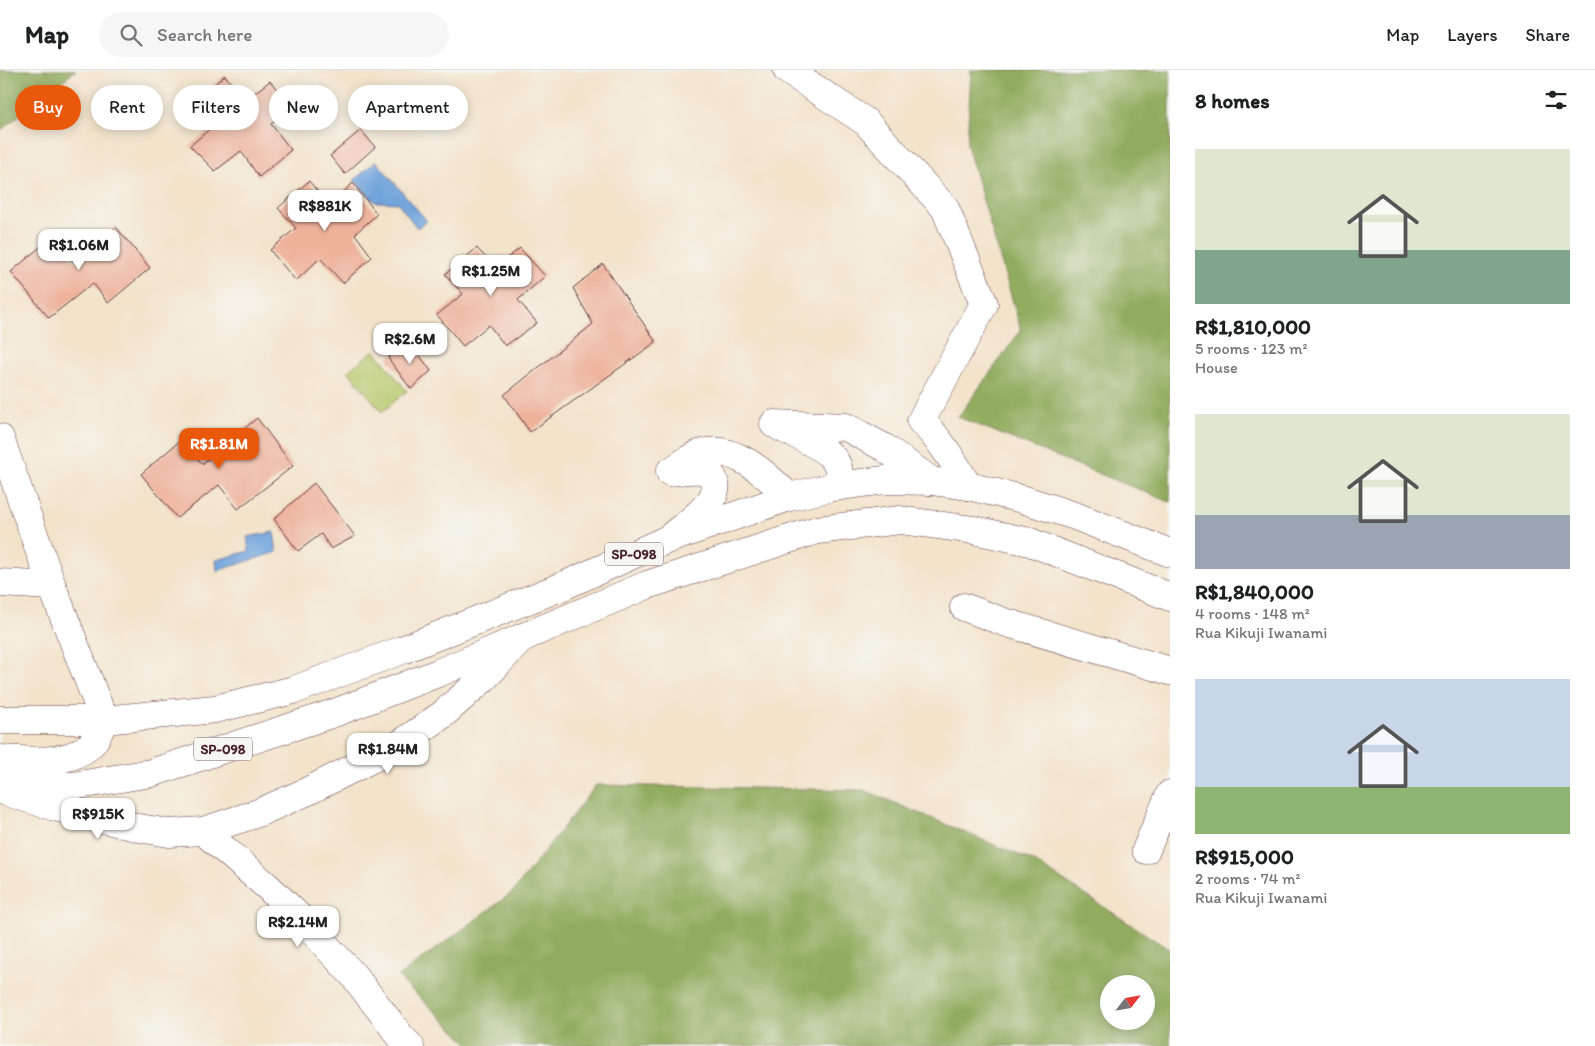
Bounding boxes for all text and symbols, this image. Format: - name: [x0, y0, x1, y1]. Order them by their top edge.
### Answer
- search box: [99, 12, 449, 57]
- text: Map: [25, 20, 69, 49]
- icon: search: [117, 21, 145, 49]
- text: Search here: [157, 23, 252, 46]
- text: Map: [1386, 24, 1419, 46]
- text: Layers: [1447, 24, 1497, 46]
- text: Share: [1525, 24, 1570, 46]
- chip: Buy: [15, 85, 81, 130]
- chip: Rent: [91, 85, 163, 130]
- chip: Filters: [173, 85, 259, 130]
- chip: New: [269, 85, 338, 130]
- chip: Apartment: [348, 85, 468, 130]
- icon: filters: [1542, 86, 1570, 114]
- text: 8 homes: [1195, 88, 1270, 113]
- icon: home: [1338, 181, 1428, 271]
- pin: R$881K: [284, 190, 366, 232]
- text: R$881K: [299, 196, 351, 215]
- pin: R$1.06M: [33, 228, 125, 271]
- text: R$1.06M: [49, 235, 109, 254]
- pin: R$1.25M: [445, 254, 537, 297]
- text: R$1.25M: [462, 261, 520, 280]
- text: R$1,810,000: [1195, 314, 1311, 339]
- pin: R$2.6M: [369, 322, 451, 365]
- text: R$2.6M: [384, 329, 436, 348]
- text: 5 rooms · 123 m²: [1195, 339, 1307, 358]
- text: House: [1195, 358, 1238, 377]
- pin: R$1.81M: [173, 428, 265, 470]
- text: R$1.81M: [190, 434, 248, 453]
- icon: home: [1338, 446, 1428, 536]
- road number: SP-098: [605, 542, 663, 566]
- text: R$1,840,000: [1195, 579, 1314, 604]
- text: 4 rooms · 148 m²: [1195, 604, 1310, 623]
- text: Rua Kikuji Iwanami: [1195, 623, 1327, 642]
- icon: home: [1338, 711, 1428, 801]
- pin: R$1.84M: [342, 732, 434, 775]
- road number: SP-098: [194, 738, 252, 761]
- text: R$1.84M: [358, 739, 418, 758]
- pin: R$915K: [57, 798, 139, 840]
- text: R$915K: [72, 804, 124, 823]
- text: R$915,000: [1195, 844, 1294, 869]
- text: 2 rooms · 74 m²: [1195, 869, 1300, 888]
- text: Rua Kikuji Iwanami: [1195, 888, 1327, 907]
- pin: R$2.14M: [252, 906, 344, 948]
- text: R$2.14M: [268, 912, 328, 931]
- north arrow: [1100, 975, 1155, 1030]
- map controls: [1100, 975, 1155, 1030]

